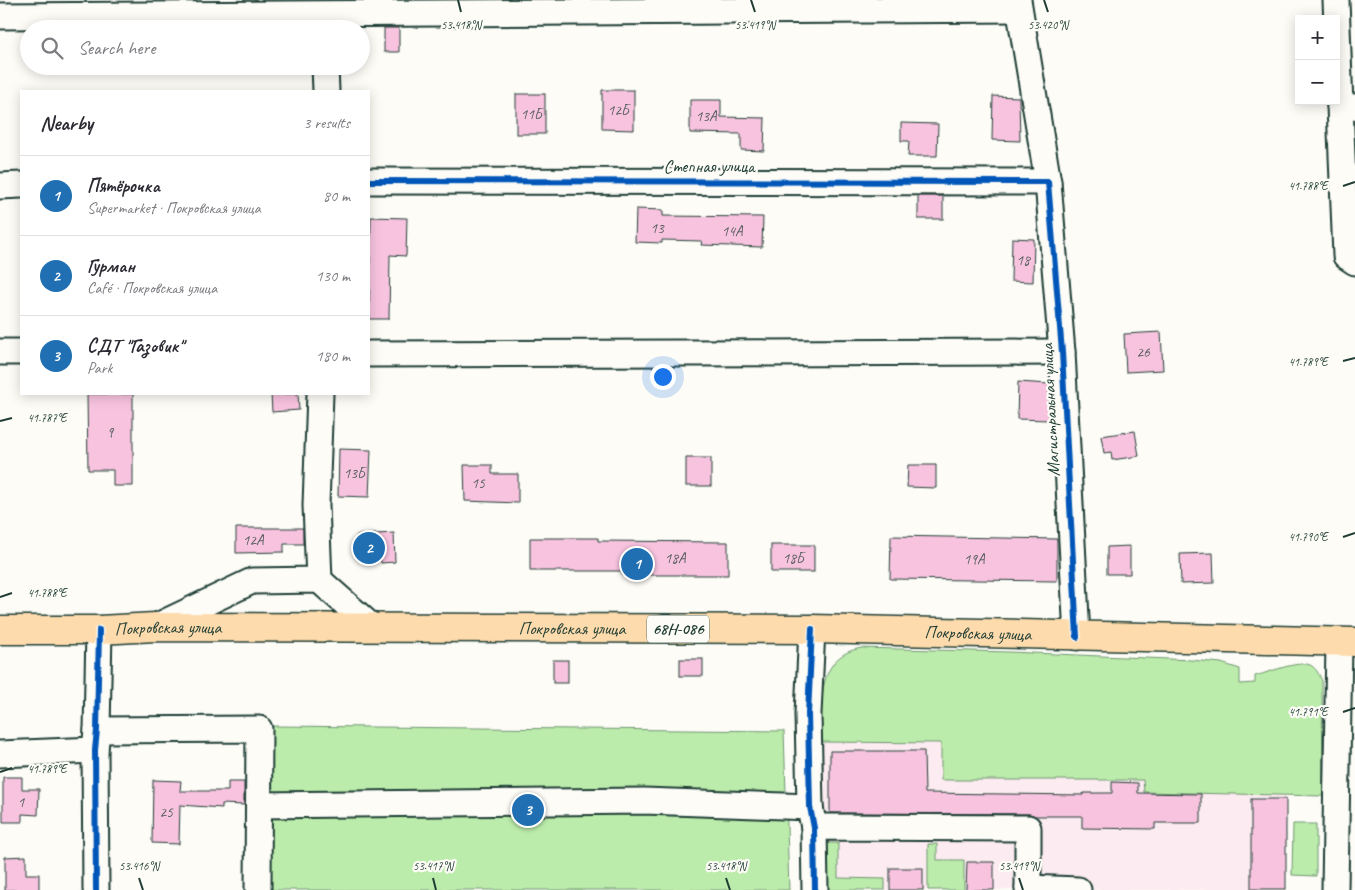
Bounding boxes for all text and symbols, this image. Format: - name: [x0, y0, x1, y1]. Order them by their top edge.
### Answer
- map controls: [1295, 15, 1340, 105]
- button: +: [1295, 15, 1340, 60]
- text: 53.418°N: [441, 17, 483, 33]
- text: 53.419°N: [735, 17, 777, 33]
- text: 53.420°N: [1028, 17, 1070, 33]
- search box: [20, 20, 370, 75]
- icon: search: [38, 34, 66, 62]
- text: Search here: [78, 36, 155, 60]
- button: −: [1295, 60, 1340, 105]
- house number: 12Б: [607, 101, 631, 120]
- house number: 11Б: [520, 105, 544, 124]
- house number: 13А: [695, 107, 718, 126]
- text: Nearby: [40, 110, 93, 136]
- text: 3 results: [303, 113, 350, 133]
- street label: Степная улица: [664, 155, 756, 177]
- text: Пятёрочка: [87, 174, 160, 198]
- text: 41.788°E: [1288, 178, 1329, 194]
- text: 1: [52, 186, 60, 206]
- text: 80 m: [323, 186, 350, 206]
- text: Supermarket · Покровская улица: [87, 198, 261, 218]
- house number: 13: [650, 219, 665, 238]
- house number: 14А: [721, 222, 744, 241]
- house number: 18: [1016, 251, 1031, 270]
- text: Гурман: [87, 254, 135, 278]
- text: 2: [52, 266, 60, 286]
- text: 130 m: [316, 266, 350, 286]
- text: Café · Покровская улица: [87, 278, 217, 298]
- text: СДТ "Газовик": [87, 334, 183, 358]
- street label: Магистральная улица: [1035, 341, 1064, 477]
- house number: 26: [1136, 343, 1151, 362]
- text: 3: [52, 346, 60, 366]
- text: 180 m: [316, 346, 350, 366]
- text: 41.789°E: [1288, 354, 1329, 370]
- text: Park: [87, 358, 112, 378]
- your location: [650, 364, 676, 390]
- text: 41.787°E: [27, 410, 68, 426]
- house number: 9: [107, 423, 115, 442]
- house number: 13Б: [343, 464, 367, 483]
- house number: 15: [471, 474, 486, 493]
- pin: 2: [353, 529, 385, 567]
- text: 41.790°E: [1288, 529, 1329, 545]
- house number: 12А: [242, 531, 265, 550]
- pin: 1: [621, 545, 653, 583]
- house number: 18А: [664, 549, 687, 568]
- house number: 18Б: [782, 549, 806, 568]
- house number: 19А: [963, 550, 986, 569]
- text: 41.788°E: [27, 585, 68, 601]
- street label: Покровская улица: [114, 616, 223, 640]
- road number: 68Н-086: [647, 616, 709, 642]
- street label: Покровская улица: [518, 617, 627, 639]
- street label: Покровская улица: [924, 621, 1033, 645]
- text: 41.791°E: [1288, 704, 1329, 720]
- text: 41.789°E: [27, 761, 68, 777]
- pin: 3: [512, 791, 544, 829]
- house number: 1: [18, 793, 26, 812]
- house number: 25: [159, 803, 174, 822]
- text: 53.416°N: [119, 858, 161, 874]
- text: 53.417°N: [413, 858, 455, 874]
- text: 53.418°N: [706, 858, 748, 874]
- text: 53.419°N: [999, 858, 1041, 874]

